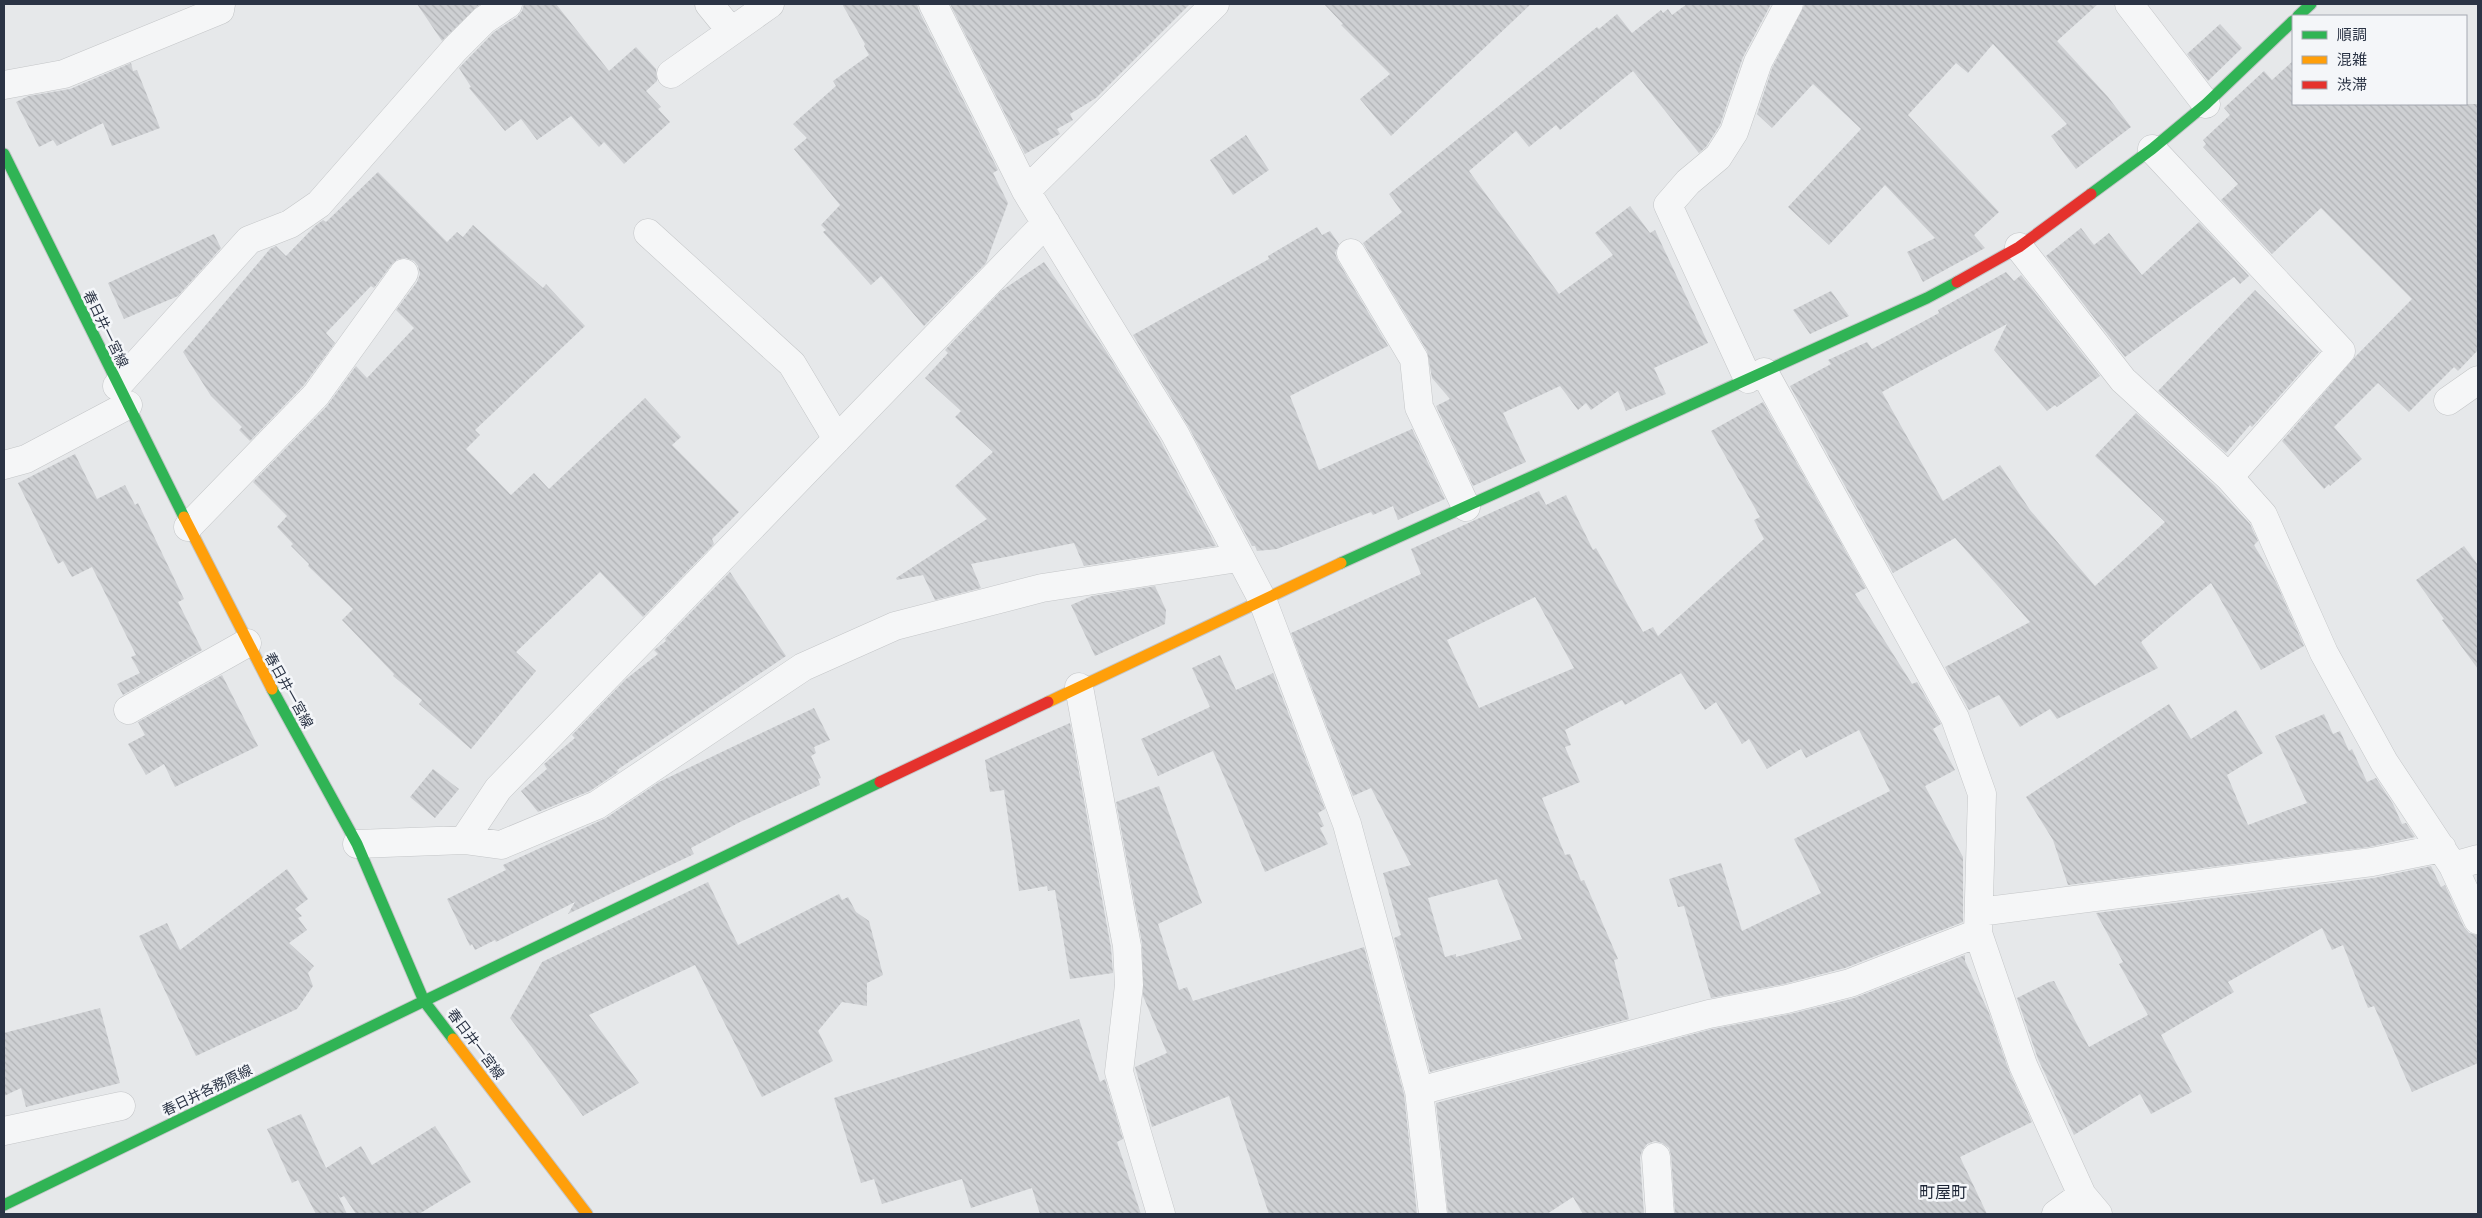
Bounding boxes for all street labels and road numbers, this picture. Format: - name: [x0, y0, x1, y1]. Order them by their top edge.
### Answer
- street label: 春日井一宮線: [79, 288, 132, 371]
- street label: 春日井一宮線: [261, 649, 316, 731]
- street label: 春日井一宮線: [444, 1006, 508, 1083]
- street label: 春日井各務原線: [159, 1061, 255, 1120]

